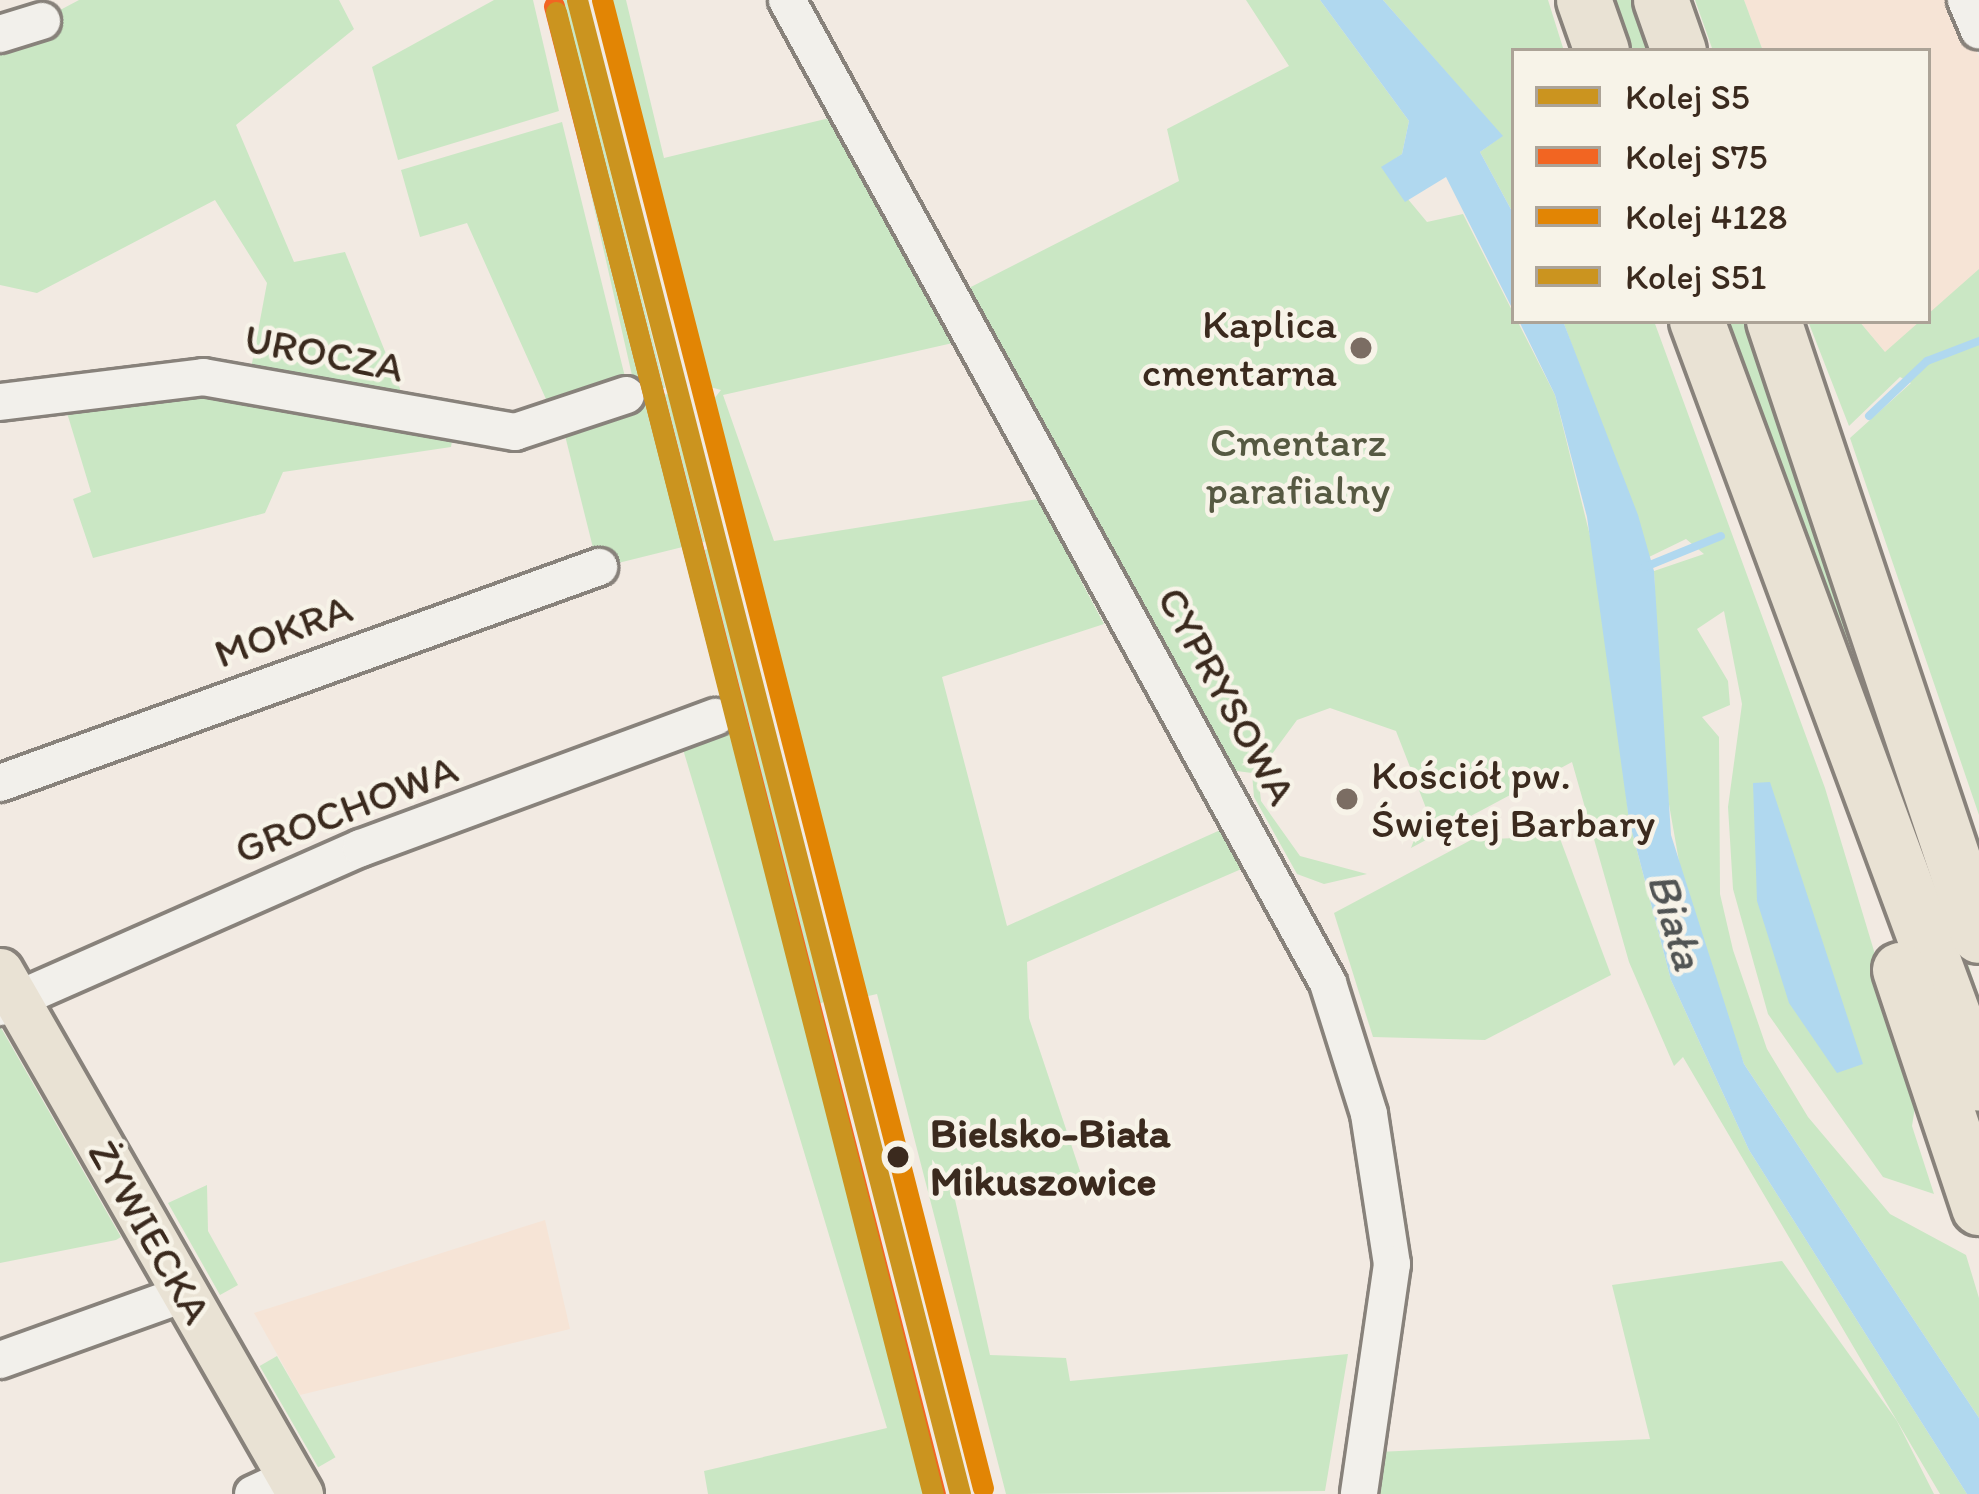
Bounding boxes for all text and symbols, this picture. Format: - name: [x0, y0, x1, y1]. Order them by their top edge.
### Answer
- legend: [1511, 48, 1931, 324]
- text: Kolej S5: [1625, 75, 1750, 118]
- text: Kolej S75: [1625, 135, 1768, 178]
- text: Kolej 4128: [1625, 195, 1788, 238]
- text: Kolej S51: [1625, 255, 1766, 298]
- place label: Kaplica cmentarna: [1142, 299, 1337, 398]
- street label: UROCZA: [240, 313, 408, 393]
- marker: Kaplica cmentarna: [1348, 335, 1374, 361]
- park label: Cmentarz parafialny: [1206, 417, 1390, 516]
- street label: CYPRYSOWA: [1146, 578, 1308, 814]
- street label: MOKRA: [207, 583, 359, 679]
- street label: GROCHOWA: [227, 743, 465, 875]
- place label: Kościół pw. Świętej Barbary: [1371, 750, 1654, 848]
- marker: Kościół pw. Świętej Barbary: [1334, 786, 1360, 812]
- water label: Biała: [1636, 866, 1716, 976]
- place label: Bielsko-Biała Mikuszowice: [930, 1108, 1171, 1206]
- street label: ŻYWIECKA: [77, 1131, 223, 1333]
- marker: Bielsko-Biała Mikuszowice: [877, 1136, 919, 1178]

